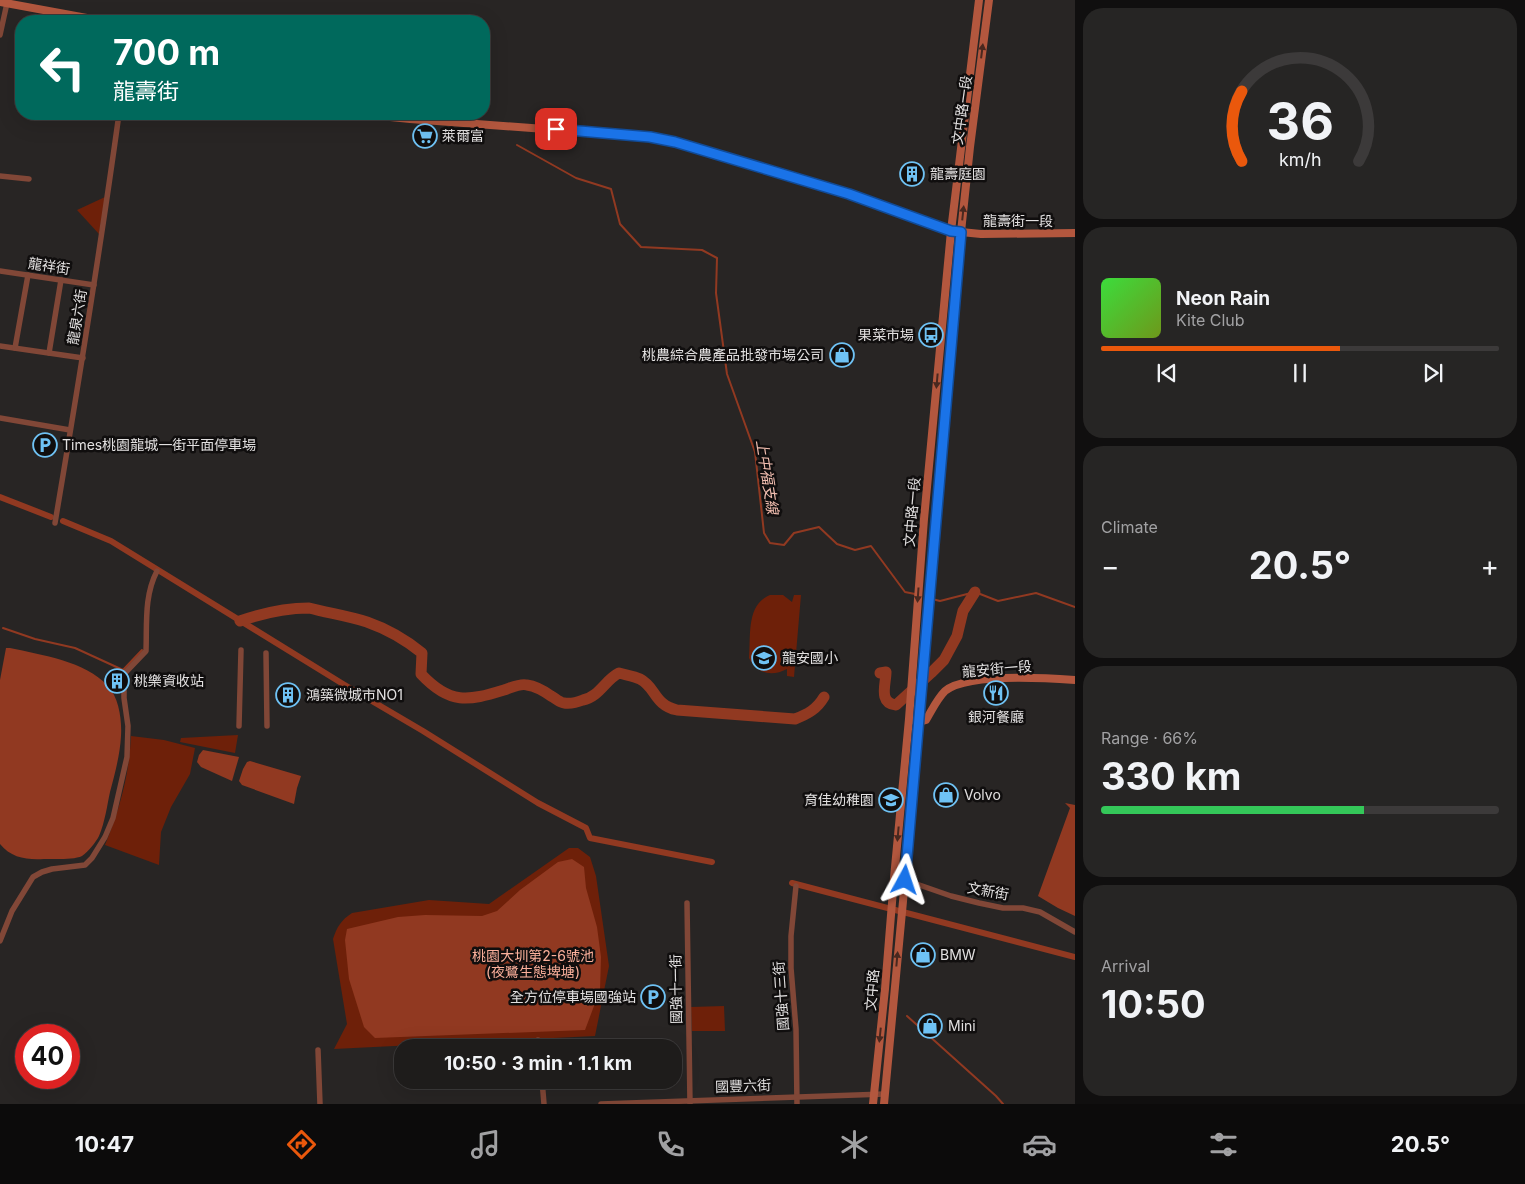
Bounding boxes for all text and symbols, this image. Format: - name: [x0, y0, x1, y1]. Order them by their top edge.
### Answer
- text: 700 m: [113, 31, 220, 73]
- icon: left: [30, 35, 95, 100]
- one-way arrow: [978, 43, 986, 59]
- street label: 文中路一段: [948, 74, 975, 146]
- text: 龍壽街: [113, 78, 179, 104]
- text: 36: [1266, 90, 1334, 153]
- pin: [535, 108, 577, 150]
- icon: arrive: [542, 115, 570, 143]
- supermarket icon: 萊爾富: [412, 123, 438, 149]
- place label: 萊爾富: [442, 127, 484, 144]
- text: km/h: [1279, 149, 1321, 170]
- building icon: 龍壽庭園: [899, 161, 925, 187]
- place label: 龍壽庭園: [930, 165, 986, 182]
- one-way arrow: [959, 204, 967, 220]
- street label: 龍壽街一段: [983, 212, 1053, 229]
- street label: 龍祥街: [27, 254, 71, 277]
- text: Neon Rain: [1176, 287, 1270, 310]
- street label: 龍泉六街: [64, 288, 89, 346]
- text: Kite Club: [1176, 310, 1245, 330]
- bus stop icon: 果菜市場: [918, 322, 944, 348]
- place label: 果菜市場: [858, 326, 914, 343]
- shop icon: 桃農綜合農產品批發市場公司: [829, 342, 855, 368]
- place label: 桃農綜合農產品批發市場公司: [642, 346, 824, 363]
- icon: previous: [1153, 359, 1181, 387]
- icon: pause: [1286, 359, 1314, 387]
- icon: next: [1419, 359, 1447, 387]
- one-way arrow: [932, 374, 940, 390]
- parking icon: Times桃園龍城一街平面停車場: [32, 432, 58, 458]
- place label: Times桃園龍城一街平面停車場: [62, 436, 256, 453]
- water label: 上中福支線: [752, 438, 783, 517]
- street label: 文中路一段: [900, 476, 923, 548]
- text: Climate: [1101, 517, 1158, 537]
- text: 20.5°: [1249, 542, 1351, 588]
- text: −: [1101, 549, 1120, 583]
- text: +: [1480, 549, 1499, 583]
- one-way arrow: [914, 587, 922, 603]
- school or university icon: 龍安國小: [751, 645, 777, 671]
- place label: 龍安國小: [782, 649, 838, 666]
- street label: 龍安街一段: [961, 657, 1033, 680]
- building icon: 桃樂資收站: [104, 668, 130, 694]
- place label: 桃樂資收站: [134, 672, 204, 689]
- restaurant icon: 銀河餐廳: [983, 680, 1009, 706]
- building icon: 鴻築微城市NO1: [275, 682, 301, 708]
- place label: 鴻築微城市NO1: [306, 686, 403, 703]
- place label: 銀河餐廳: [968, 708, 1024, 725]
- text: Range · 66%: [1101, 728, 1198, 748]
- text: 330 km: [1101, 753, 1241, 799]
- shop icon: Volvo: [933, 782, 959, 808]
- place label: Volvo: [964, 786, 1001, 803]
- school or university icon: 育佳幼稚園: [878, 787, 904, 813]
- place label: 育佳幼稚園: [804, 791, 874, 808]
- one-way arrow: [893, 827, 901, 843]
- position arrow: [878, 853, 930, 905]
- street label: 文新街: [966, 878, 1010, 903]
- shop icon: BMW: [910, 942, 936, 968]
- place label: BMW: [940, 946, 976, 963]
- park label: 桃園大圳第2-6號池 (夜鷺生態埤塘): [472, 947, 594, 980]
- one-way arrow: [893, 950, 901, 966]
- street label: 國強十一街: [666, 954, 685, 1024]
- text: Arrival: [1101, 956, 1150, 976]
- street label: 國強十三街: [770, 961, 791, 1032]
- street label: 文中路: [861, 968, 882, 1012]
- text: 10:50: [1101, 981, 1206, 1027]
- parking icon: 全方位停車場國強站: [640, 984, 666, 1010]
- place label: 全方位停車場國強站: [510, 988, 636, 1005]
- shop icon: Mini: [917, 1013, 943, 1039]
- place label: Mini: [948, 1017, 976, 1034]
- speed limit sign: 40: [15, 1024, 80, 1089]
- one-way arrow: [876, 1027, 884, 1043]
- text: 10:50 · 3 min · 1.1 km: [444, 1052, 632, 1075]
- street label: 國豐六街: [715, 1076, 771, 1095]
- icon: directions: [284, 1127, 319, 1162]
- icon: music: [468, 1127, 503, 1162]
- icon: phone: [653, 1127, 688, 1162]
- icon: climate: [837, 1127, 872, 1162]
- icon: car: [1022, 1127, 1057, 1162]
- icon: filters: [1206, 1127, 1241, 1162]
- text: 10:47: [75, 1131, 134, 1157]
- text: 20.5°: [1391, 1131, 1450, 1157]

